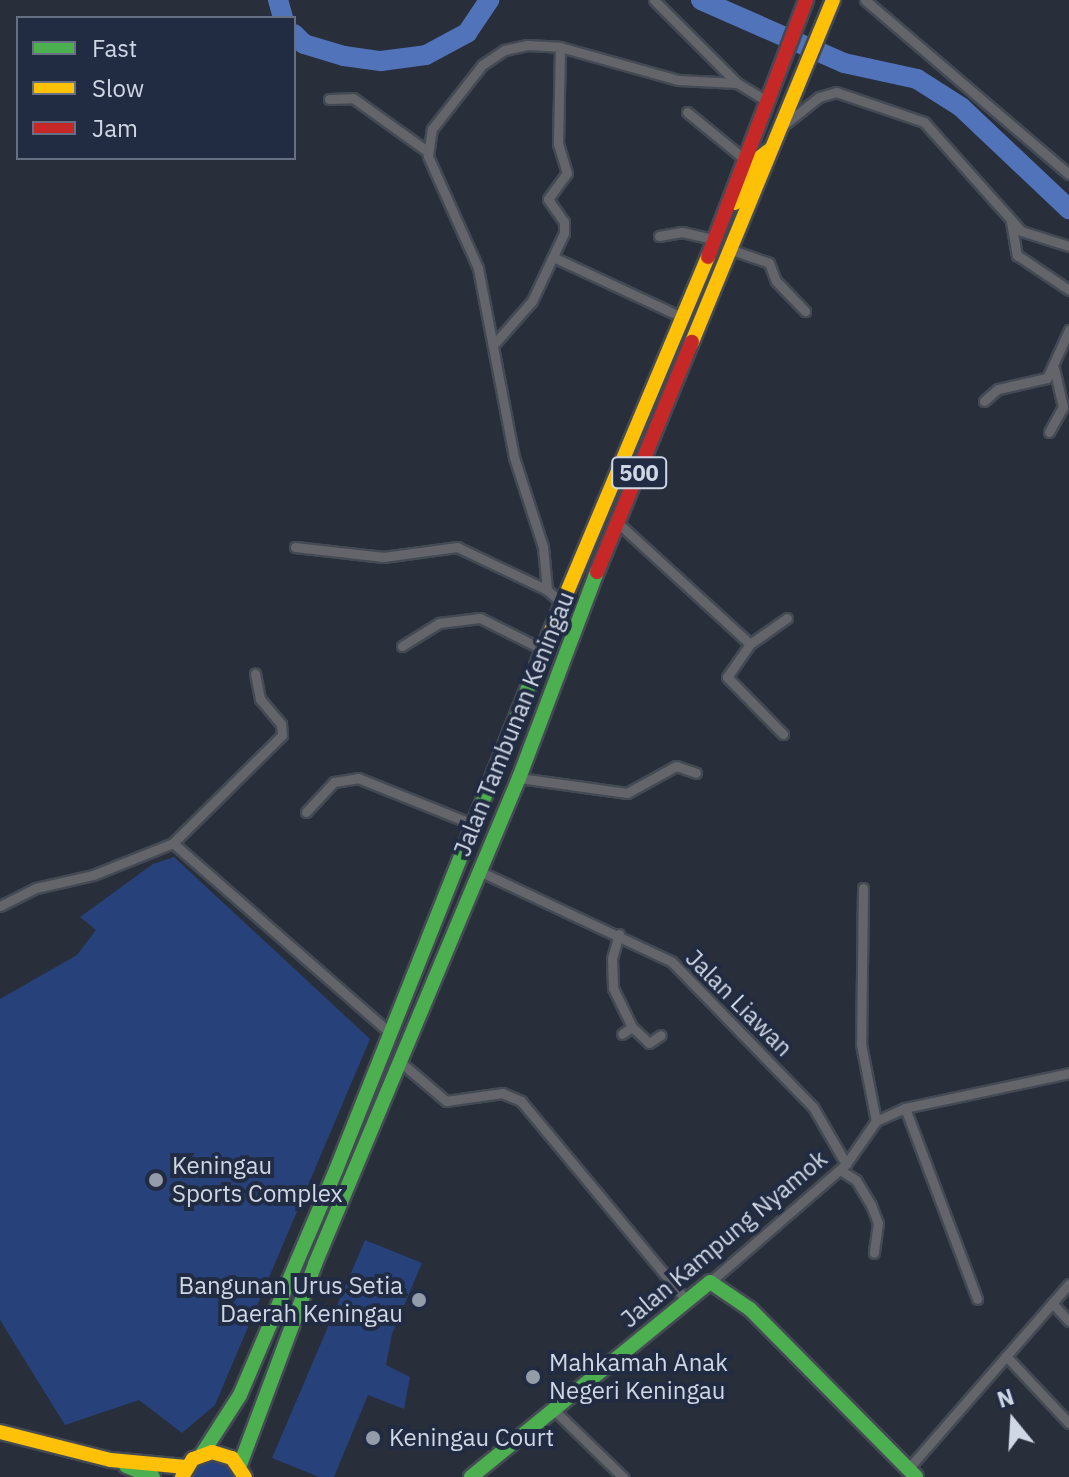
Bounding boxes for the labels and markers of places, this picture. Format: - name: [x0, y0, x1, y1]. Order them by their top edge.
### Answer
- place label: Keningau Sports Complex: [172, 1152, 343, 1208]
- marker: Keningau Sports Complex: [147, 1171, 165, 1189]
- place label: Bangunan Urus Setia Daerah Keningau: [179, 1272, 403, 1328]
- marker: Bangunan Urus Setia Daerah Keningau: [410, 1291, 428, 1309]
- place label: Mahkamah Anak Negeri Keningau: [549, 1349, 728, 1405]
- marker: Mahkamah Anak Negeri Keningau: [524, 1368, 542, 1386]
- place label: Keningau Court: [389, 1424, 554, 1452]
- marker: Keningau Court: [364, 1429, 382, 1447]

